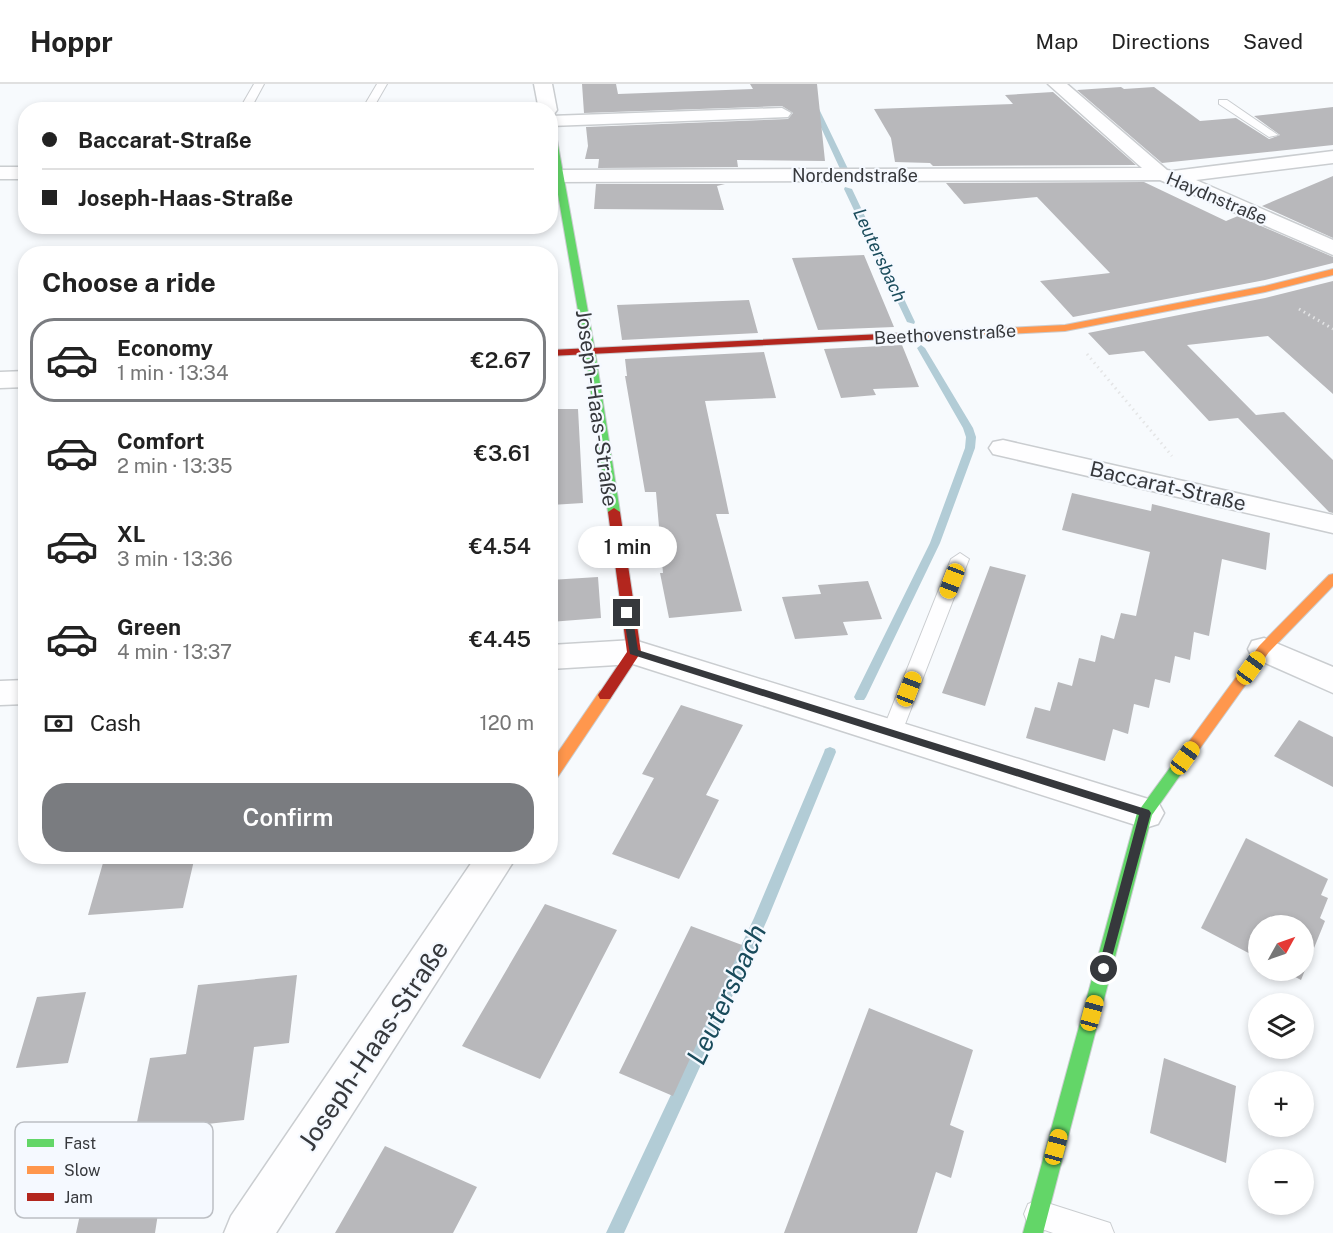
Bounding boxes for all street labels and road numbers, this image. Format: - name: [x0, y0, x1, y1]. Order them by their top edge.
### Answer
- street label: Nordendstraße: [792, 165, 918, 186]
- street label: Haydnstraße: [1163, 167, 1271, 229]
- street label: Joseph-Haas-Straße: [571, 308, 623, 508]
- street label: Beethovenstraße: [873, 320, 1017, 348]
- street label: Baccarat-Straße: [1087, 456, 1249, 516]
- street label: Joseph-Haas-Straße: [291, 934, 455, 1156]

